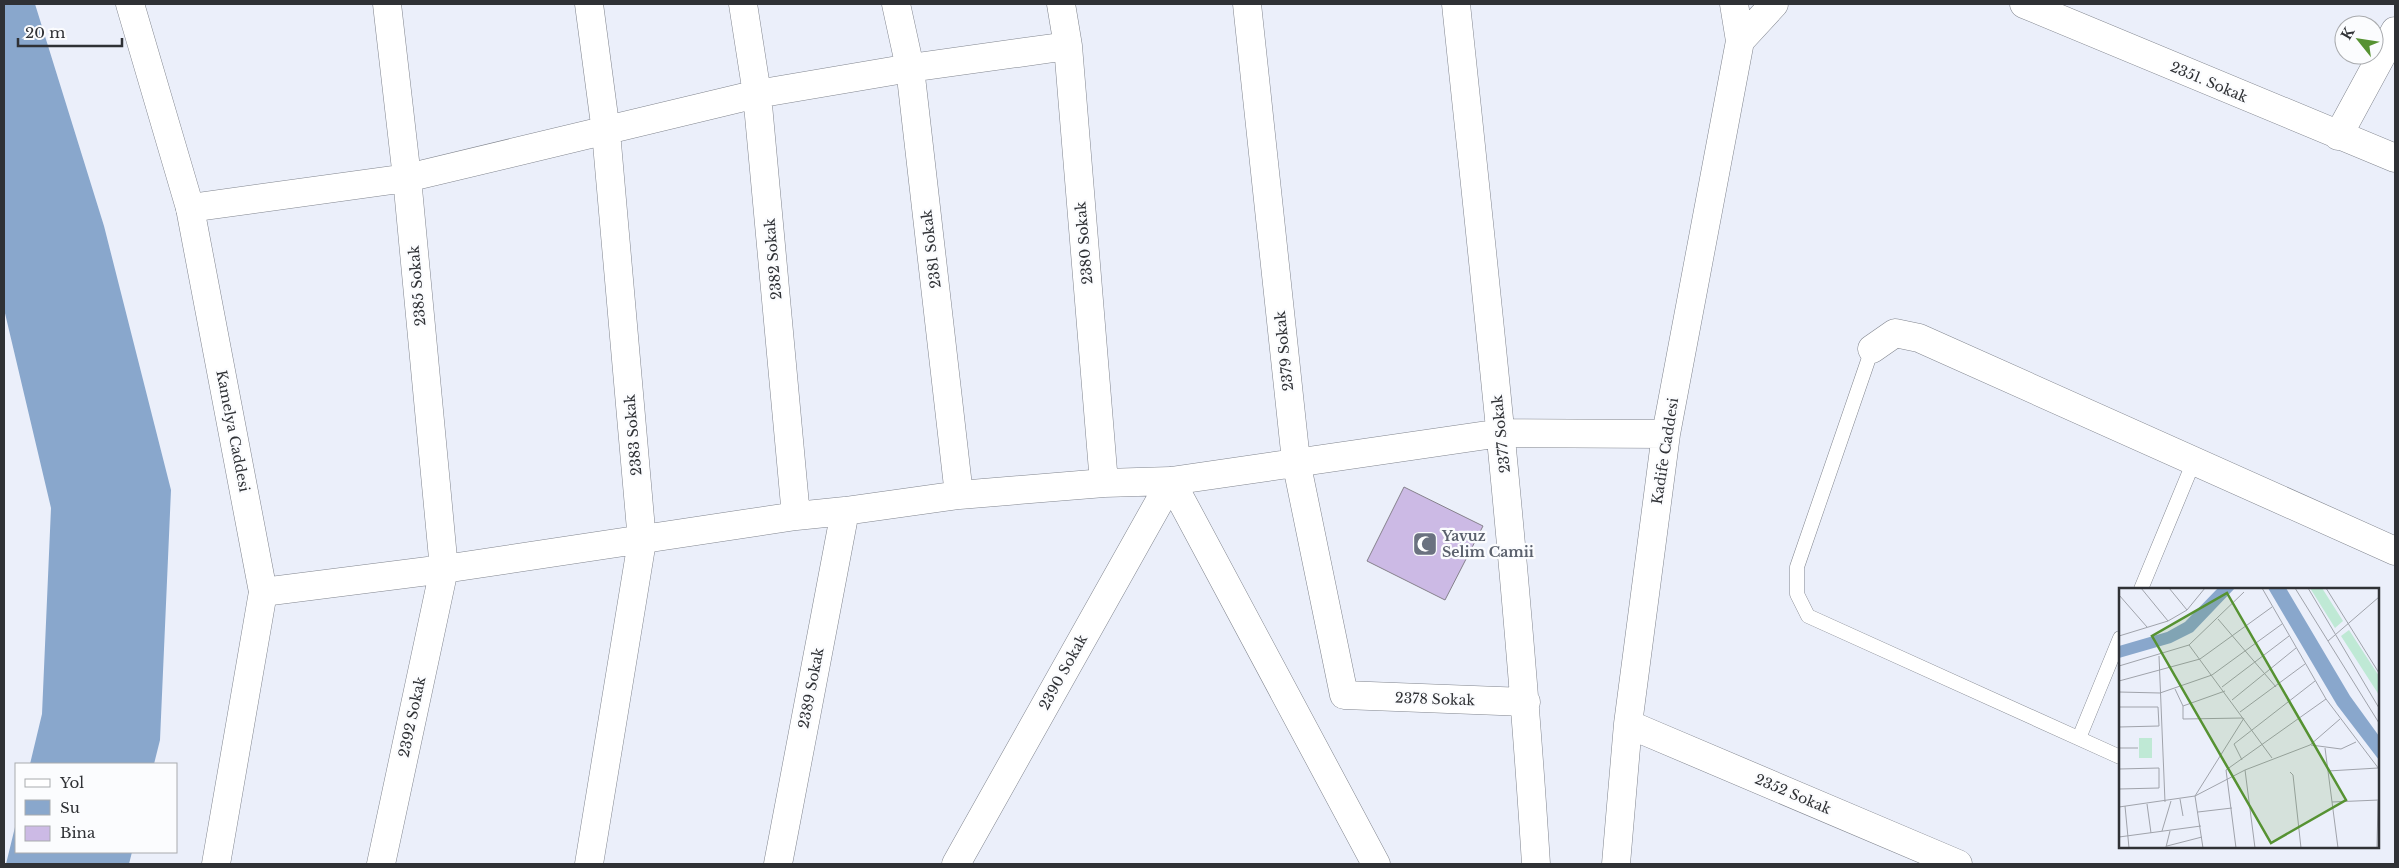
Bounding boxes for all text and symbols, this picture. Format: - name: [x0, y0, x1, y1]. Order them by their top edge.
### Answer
- scale bar: [18, 15, 121, 47]
- north arrow: [2334, 15, 2384, 65]
- text: 20 m: [25, 23, 65, 42]
- text: K: [2337, 24, 2359, 43]
- street label: 2351. Sokak: [2168, 58, 2251, 107]
- street label: 2380 Sokak: [1071, 201, 1097, 285]
- street label: 2381 Sokak: [917, 208, 945, 289]
- street label: 2382 Sokak: [760, 217, 786, 300]
- street label: 2385 Sokak: [404, 245, 429, 327]
- street label: 2379 Sokak: [1271, 310, 1297, 392]
- street label: Kamelya Caddesi: [212, 369, 254, 494]
- street label: 2383 Sokak: [620, 393, 646, 476]
- street label: 2377 Sokak: [1488, 394, 1514, 474]
- street label: Kadife Caddesi: [1648, 396, 1682, 506]
- place label: Yavuz Selim Camii: [1441, 527, 1534, 561]
- mosque icon: Yavuz Selim Camii: [1412, 531, 1438, 557]
- inset map: [2119, 588, 2379, 848]
- street label: 2390 Sokak: [1035, 631, 1091, 713]
- street label: 2389 Sokak: [794, 646, 828, 730]
- street label: 2392 Sokak: [395, 675, 429, 759]
- street label: 2378 Sokak: [1395, 689, 1476, 709]
- legend: [15, 763, 178, 853]
- street label: 2352 Sokak: [1752, 770, 1834, 818]
- text: Yol: [59, 773, 84, 792]
- text: Su: [60, 798, 80, 817]
- text: Bina: [60, 823, 96, 842]

